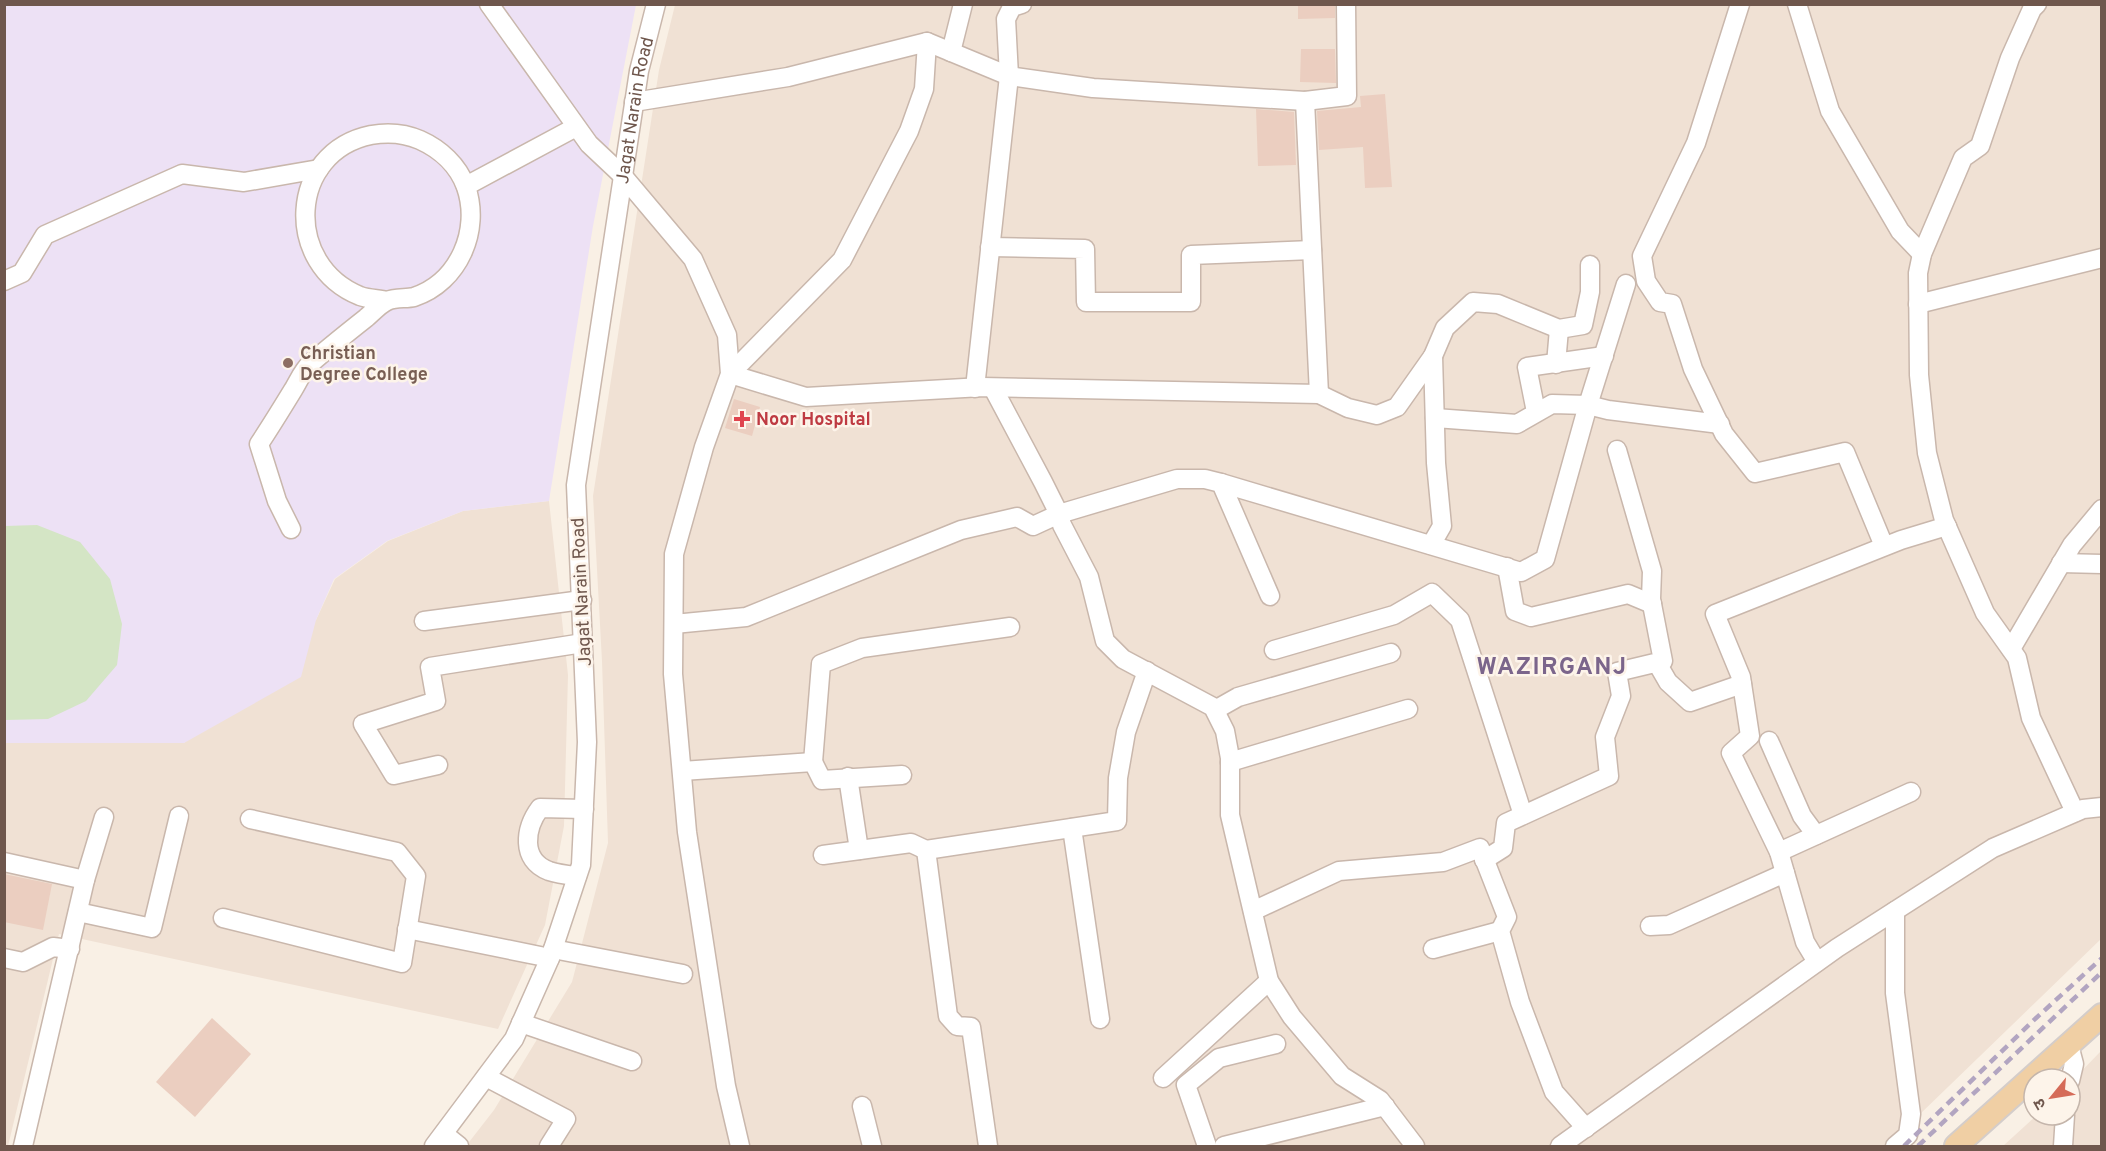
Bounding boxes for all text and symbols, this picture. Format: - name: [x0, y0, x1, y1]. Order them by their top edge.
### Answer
- street label: Jagat Narain Road: [612, 35, 660, 185]
- place label: Christian Degree College: [300, 343, 428, 387]
- marker: Christian Degree College: [281, 356, 295, 370]
- place label: Noor Hospital: [756, 409, 871, 432]
- marker: Noor Hospital: [733, 410, 751, 428]
- street label: Jagat Narain Road: [567, 517, 598, 667]
- district label: WAZIRGANJ: [1476, 653, 1628, 683]
- north arrow: [2022, 1067, 2082, 1127]
- text: उ: [2029, 1094, 2052, 1113]

